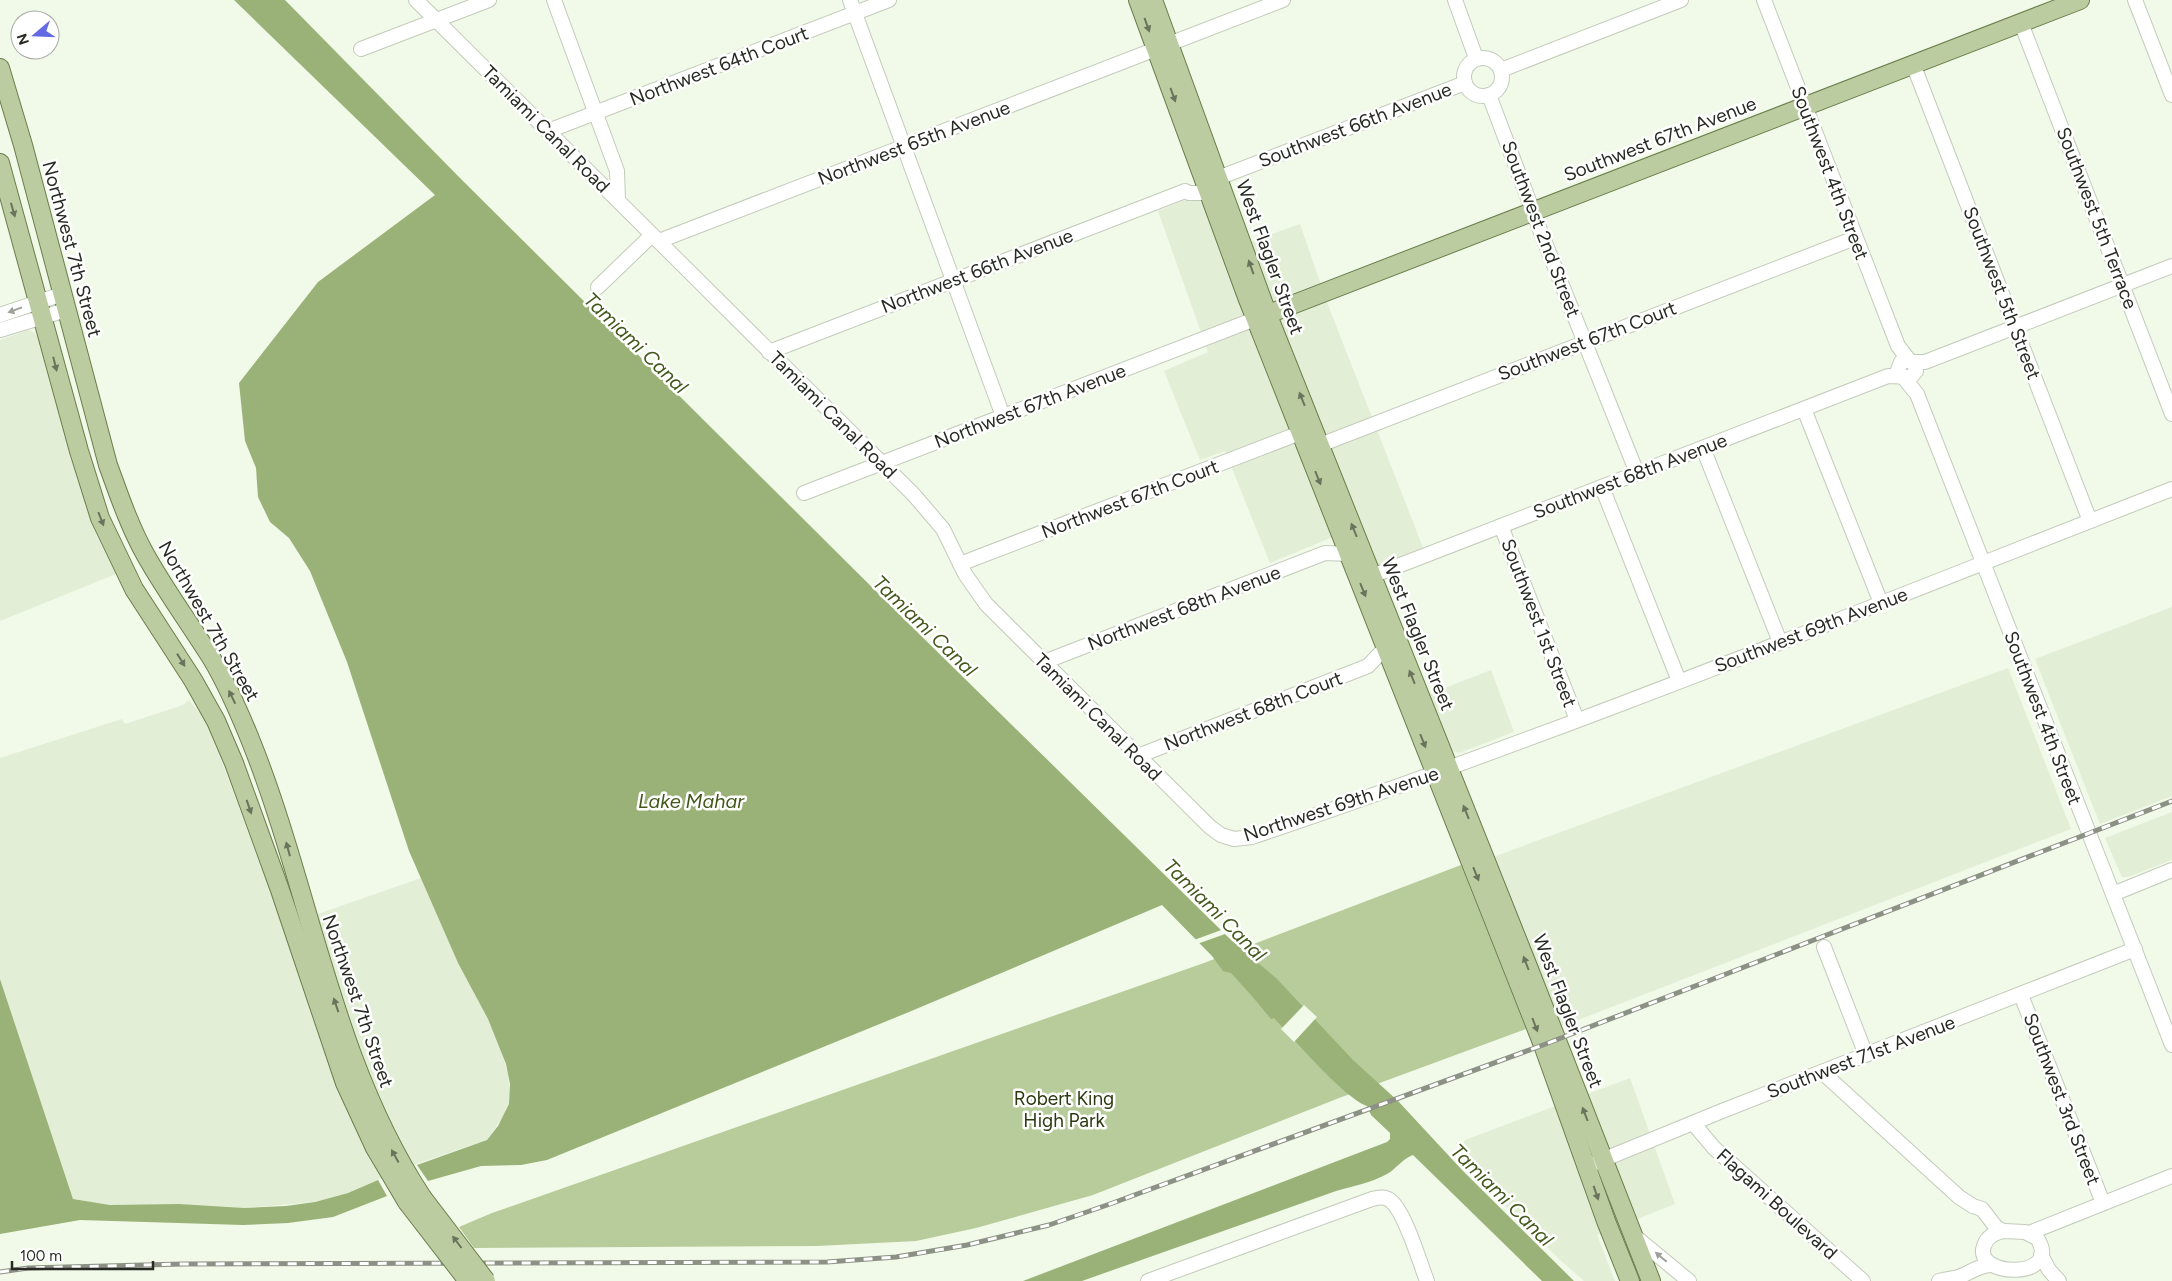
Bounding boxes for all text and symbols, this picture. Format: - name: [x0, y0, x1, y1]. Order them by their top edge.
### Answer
- north arrow: [10, 10, 60, 60]
- one-way arrow: [1144, 17, 1151, 32]
- street label: Northwest 64th Court: [626, 21, 812, 111]
- text: N: [13, 31, 33, 47]
- street label: Tamiami Canal Road: [477, 60, 615, 198]
- street label: Southwest 66th Avenue: [1255, 78, 1455, 172]
- street label: Southwest 4th Street: [1786, 83, 1874, 263]
- one-way arrow: [1169, 88, 1177, 103]
- street label: Southwest 67th Avenue: [1560, 92, 1760, 186]
- street label: Northwest 65th Avenue: [815, 96, 1013, 190]
- street label: Southwest 5th Terrace: [2052, 124, 2142, 312]
- street label: Southwest 2nd Street: [1497, 138, 1585, 320]
- street label: Northwest 7th Street: [37, 158, 107, 340]
- street label: West Flagler Street: [1231, 177, 1309, 337]
- one-way arrow: [10, 203, 18, 218]
- street label: Southwest 5th Street: [1958, 203, 2046, 383]
- street label: Northwest 66th Avenue: [878, 224, 1076, 318]
- one-way arrow: [1247, 260, 1254, 275]
- water label: Tamiami Canal: [579, 287, 693, 399]
- street label: Southwest 67th Court: [1495, 296, 1679, 386]
- one-way arrow: [7, 307, 22, 314]
- street label: Tamiami Canal Road: [764, 346, 902, 484]
- one-way arrow: [51, 356, 59, 371]
- street label: Northwest 67th Avenue: [931, 359, 1129, 453]
- one-way arrow: [1297, 392, 1305, 406]
- street label: Southwest 68th Avenue: [1530, 428, 1730, 524]
- street label: Northwest 67th Court: [1038, 455, 1222, 543]
- one-way arrow: [1314, 471, 1322, 486]
- one-way arrow: [98, 512, 105, 527]
- one-way arrow: [1349, 523, 1357, 537]
- street label: Southwest 1st Street: [1496, 536, 1582, 710]
- street label: Northwest 7th Street: [154, 537, 264, 705]
- street label: West Flagler Street: [1377, 554, 1459, 714]
- street label: Northwest 68th Avenue: [1084, 561, 1284, 655]
- water label: Tamiami Canal: [868, 570, 982, 682]
- one-way arrow: [1360, 583, 1367, 598]
- street label: Southwest 69th Avenue: [1711, 583, 1911, 677]
- street label: Southwest 4th Street: [1999, 628, 2087, 808]
- street label: Tamiami Canal Road: [1029, 648, 1167, 786]
- one-way arrow: [176, 654, 186, 667]
- street label: Northwest 68th Court: [1160, 666, 1346, 756]
- one-way arrow: [1408, 669, 1415, 684]
- one-way arrow: [227, 690, 235, 704]
- one-way arrow: [1419, 734, 1427, 749]
- street label: Northwest 69th Avenue: [1241, 762, 1441, 846]
- water label: Lake Mahar: [638, 789, 745, 813]
- one-way arrow: [246, 800, 254, 815]
- one-way arrow: [1461, 805, 1469, 819]
- one-way arrow: [284, 842, 292, 857]
- water label: Tamiami Canal: [1159, 854, 1272, 967]
- one-way arrow: [1472, 866, 1480, 881]
- street label: Northwest 7th Street: [318, 911, 398, 1091]
- street label: West Flagler Street: [1528, 931, 1608, 1091]
- one-way arrow: [1522, 955, 1529, 970]
- one-way arrow: [332, 997, 339, 1012]
- street label: Southwest 71st Avenue: [1764, 1010, 1958, 1104]
- street label: Southwest 3rd Street: [2019, 1010, 2105, 1188]
- one-way arrow: [1531, 1018, 1539, 1033]
- park label: Robert King High Park: [1014, 1087, 1114, 1132]
- one-way arrow: [1581, 1106, 1589, 1121]
- water label: Tamiami Canal: [1446, 1139, 1559, 1252]
- street label: Flagami Boulevard: [1712, 1144, 1842, 1264]
- one-way arrow: [391, 1149, 400, 1162]
- one-way arrow: [1593, 1186, 1600, 1201]
- one-way arrow: [451, 1236, 462, 1249]
- scale bar: [12, 1238, 154, 1270]
- text: 100 m: [20, 1247, 62, 1265]
- one-way arrow: [1655, 1251, 1668, 1262]

